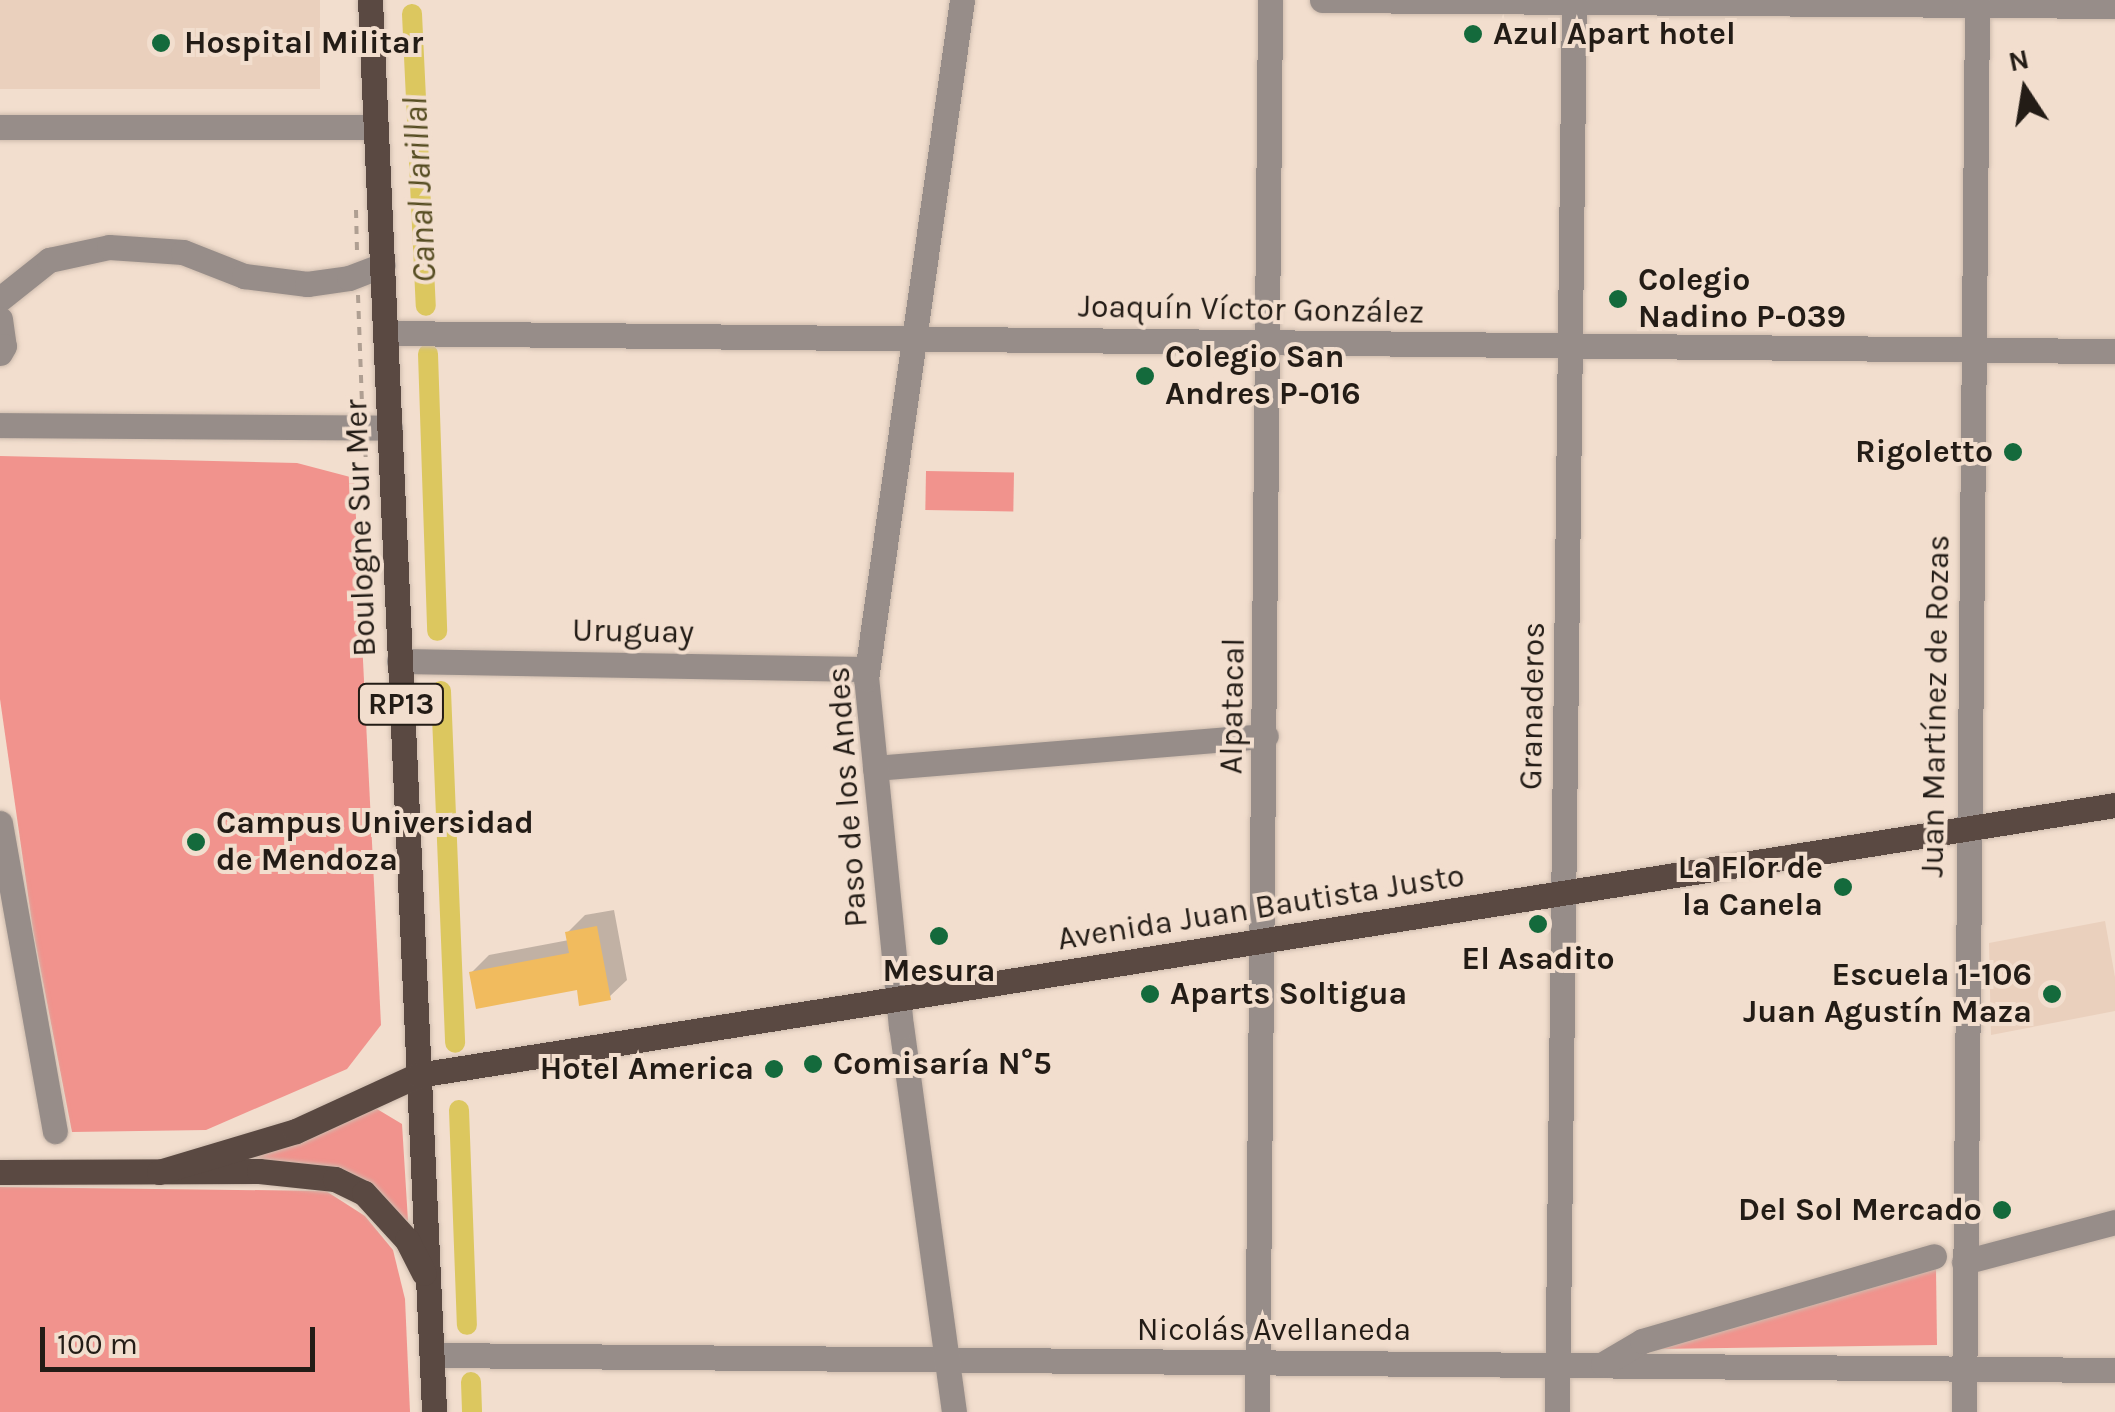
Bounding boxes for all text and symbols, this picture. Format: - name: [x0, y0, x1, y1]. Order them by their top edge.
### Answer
- place label: Azul Apart hotel: [1493, 15, 1736, 53]
- marker: Azul Apart hotel: [1462, 23, 1484, 45]
- place label: Hospital Militar: [184, 24, 423, 62]
- marker: Hospital Militar: [148, 30, 174, 56]
- north arrow: [1975, 40, 2075, 140]
- text: N: [2005, 42, 2032, 78]
- water label: Canal Jarillal: [394, 96, 446, 284]
- place label: Colegio Nadino P-039: [1638, 262, 1846, 337]
- street label: Joaquín Víctor González: [1078, 288, 1424, 332]
- marker: Colegio Nadino P-039: [1607, 288, 1629, 310]
- place label: Colegio San Andres P-016: [1165, 339, 1361, 414]
- marker: Colegio San Andres P-016: [1134, 365, 1156, 387]
- street label: Boulogne Sur Mer: [337, 399, 385, 657]
- place label: Rigoletto: [1855, 433, 1993, 471]
- marker: Rigoletto: [2002, 441, 2024, 463]
- street label: Juan Martínez de Rozas: [1914, 534, 1958, 878]
- street label: Uruguay: [572, 612, 694, 652]
- street label: Granaderos: [1512, 622, 1554, 790]
- street label: Alpatacal: [1213, 637, 1253, 775]
- street label: Paso de los Andes: [820, 665, 876, 929]
- road number: RP13: [356, 679, 446, 729]
- place label: Campus Universidad de Mendoza: [216, 805, 534, 880]
- marker: Campus Universidad de Mendoza: [185, 831, 207, 853]
- place label: La Flor de la Canela: [1678, 850, 1823, 925]
- street label: Avenida Juan Bautista Justo: [1055, 857, 1467, 959]
- marker: La Flor de la Canela: [1832, 876, 1854, 898]
- marker: El Asadito: [1527, 913, 1549, 935]
- marker: Mesura: [928, 925, 950, 947]
- place label: El Asadito: [1461, 940, 1615, 978]
- place label: Mesura: [882, 952, 996, 990]
- place label: Escuela 1-106 Juan Agustín Maza: [1743, 957, 2032, 1032]
- place label: Aparts Soltigua: [1170, 975, 1407, 1013]
- marker: Aparts Soltigua: [1139, 983, 1161, 1005]
- marker: Escuela 1-106 Juan Agustín Maza: [2041, 983, 2063, 1005]
- place label: Comisaría N°5: [833, 1045, 1052, 1083]
- place label: Hotel America: [540, 1050, 754, 1088]
- marker: Comisaría N°5: [802, 1053, 824, 1075]
- marker: Hotel America: [763, 1058, 785, 1080]
- place label: Del Sol Mercado: [1738, 1191, 1982, 1229]
- marker: Del Sol Mercado: [1991, 1199, 2013, 1221]
- scale bar: [45, 1307, 320, 1369]
- street label: Nicolás Avellaneda: [1137, 1311, 1411, 1349]
- text: 100 m: [57, 1326, 138, 1362]

